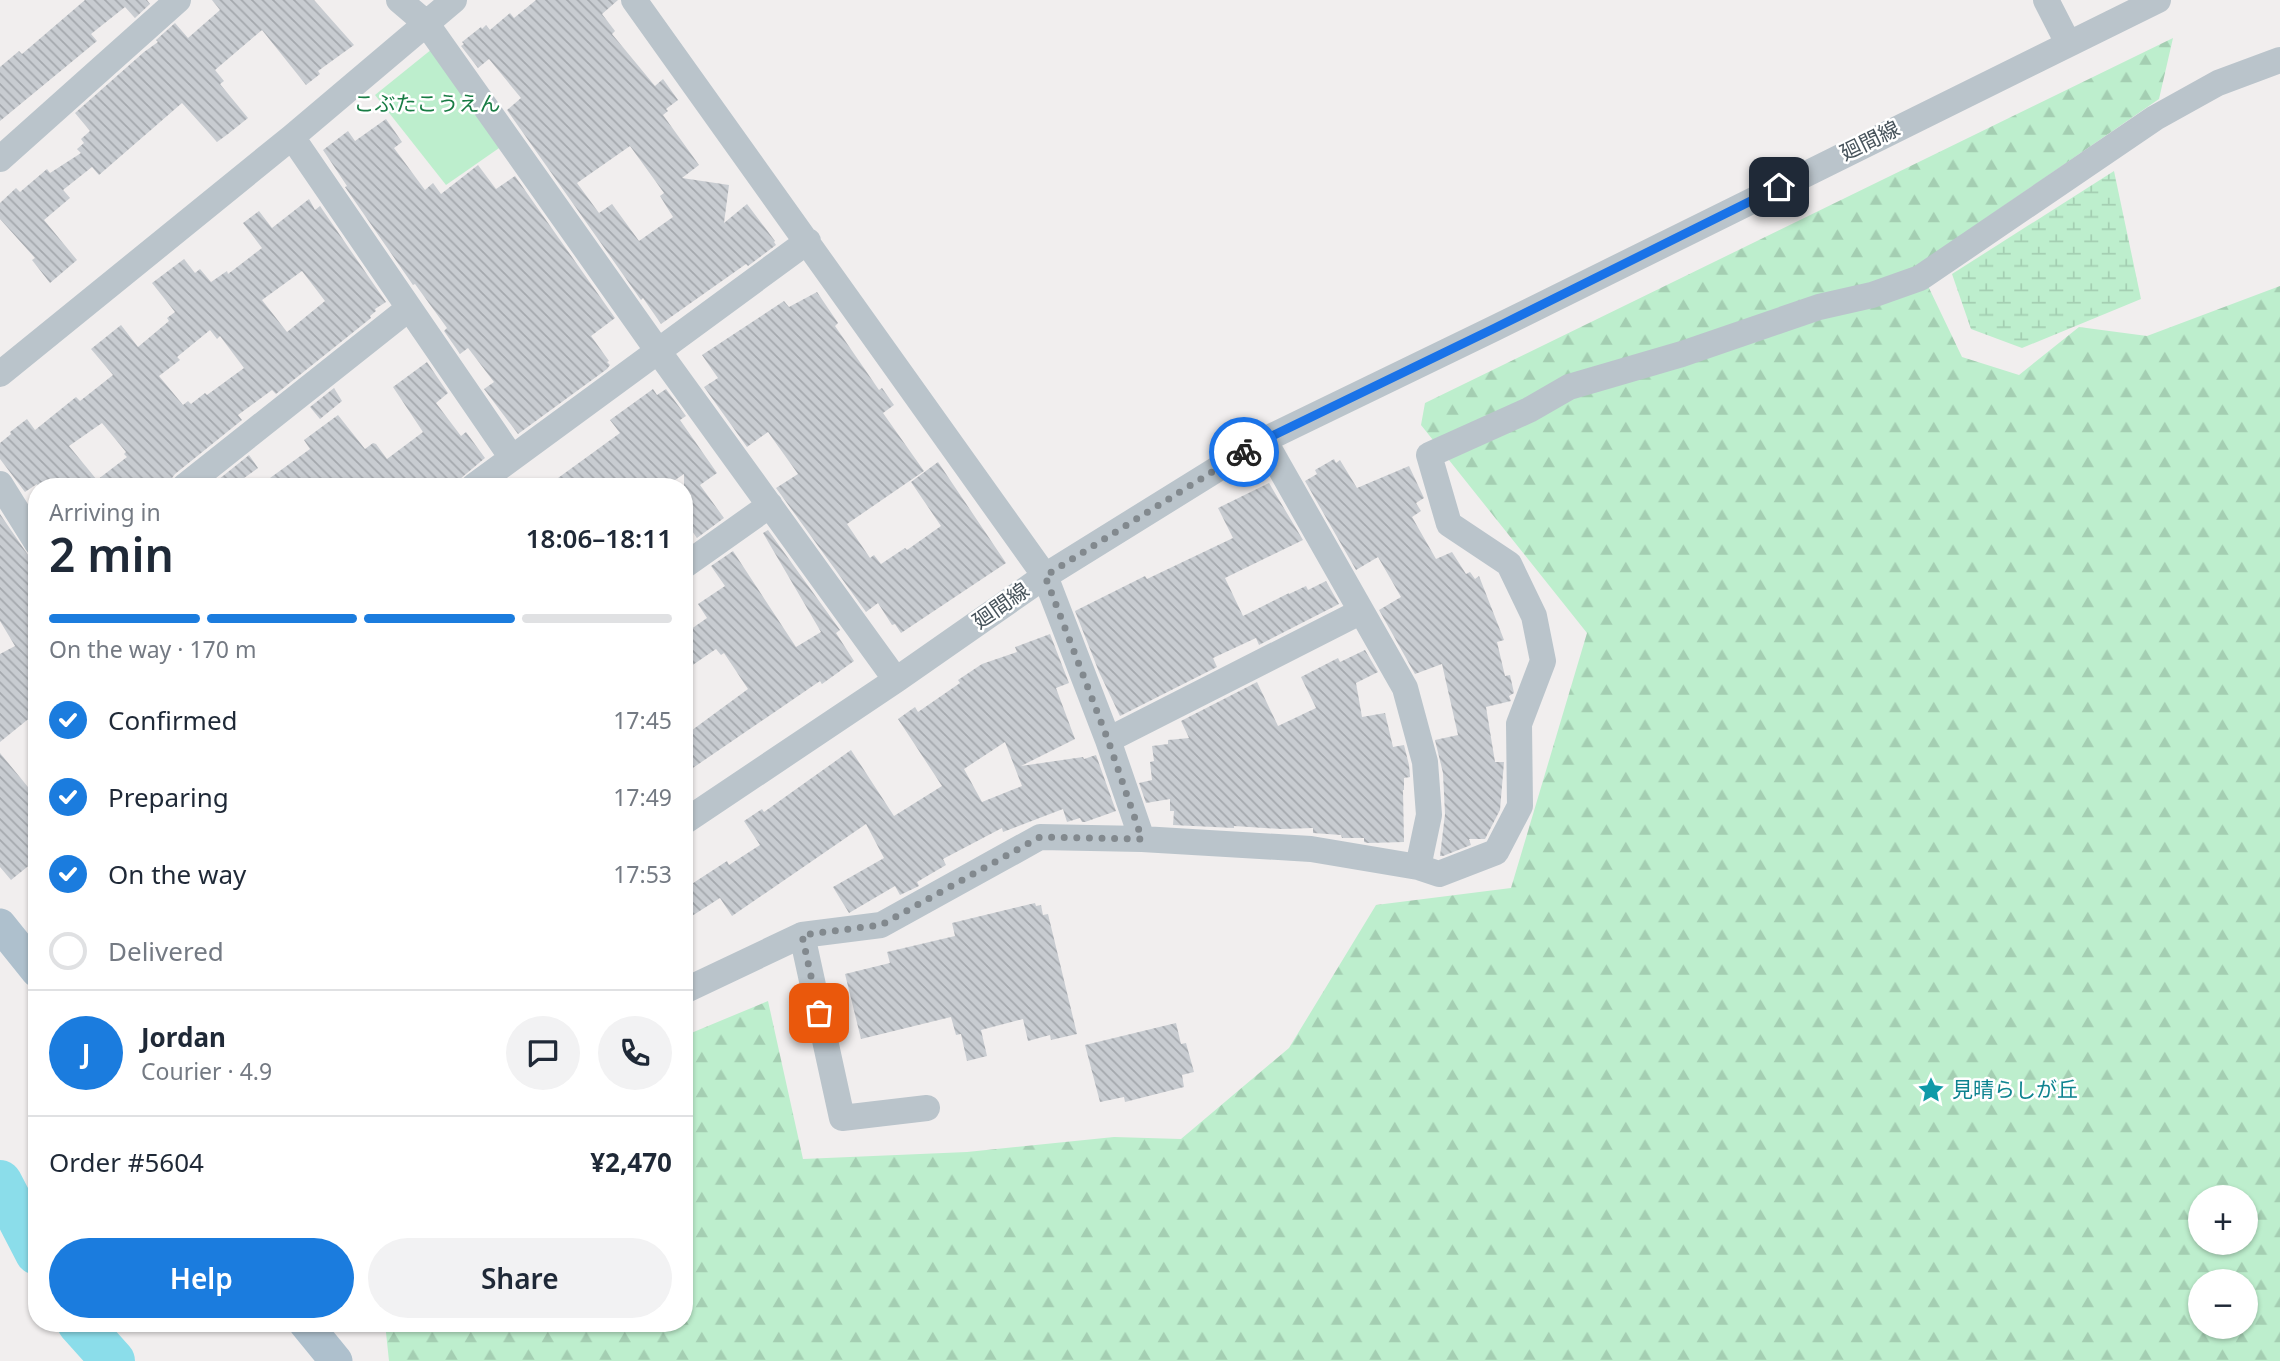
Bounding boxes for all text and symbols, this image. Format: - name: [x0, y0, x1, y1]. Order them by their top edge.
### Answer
- park label: こぶたこうえん: [354, 89, 501, 117]
- street label: 廻間線: [1835, 114, 1904, 166]
- pin: [1749, 157, 1809, 217]
- icon: home: [1760, 168, 1798, 206]
- courier: [1209, 417, 1279, 487]
- icon: bike: [1225, 433, 1263, 471]
- text: Arriving in: [49, 496, 161, 528]
- text: 18:06–18:11: [526, 520, 672, 556]
- text: 2 min: [49, 523, 174, 585]
- street label: 廻間線: [967, 576, 1034, 635]
- text: On the way · 170 m: [49, 633, 256, 665]
- icon: check: [49, 701, 87, 739]
- text: Confirmed: [108, 702, 238, 738]
- text: 17:45: [613, 704, 672, 736]
- icon: check: [49, 778, 87, 816]
- text: Preparing: [108, 779, 229, 815]
- text: 17:49: [613, 781, 672, 813]
- icon: check: [49, 855, 87, 893]
- text: On the way: [108, 856, 246, 892]
- text: 17:53: [613, 858, 672, 890]
- text: Delivered: [108, 933, 224, 969]
- pin: [789, 983, 849, 1043]
- icon: bag: [800, 994, 838, 1032]
- button: chat: [506, 1016, 580, 1090]
- button: phone: [598, 1016, 672, 1090]
- text: Jordan: [141, 1019, 226, 1055]
- text: J: [82, 1035, 90, 1071]
- text: Courier · 4.9: [141, 1055, 272, 1087]
- place icon: 見晴らしが丘: [1916, 1075, 1946, 1105]
- place label: 見晴らしが丘: [1952, 1075, 2078, 1103]
- text: Order #5604: [49, 1144, 204, 1180]
- text: ¥2,470: [590, 1144, 672, 1180]
- map controls: [2188, 1185, 2258, 1339]
- button: +: [2188, 1185, 2258, 1255]
- button: Help: [49, 1238, 354, 1318]
- button: Share: [368, 1238, 672, 1318]
- button: −: [2188, 1269, 2258, 1339]

